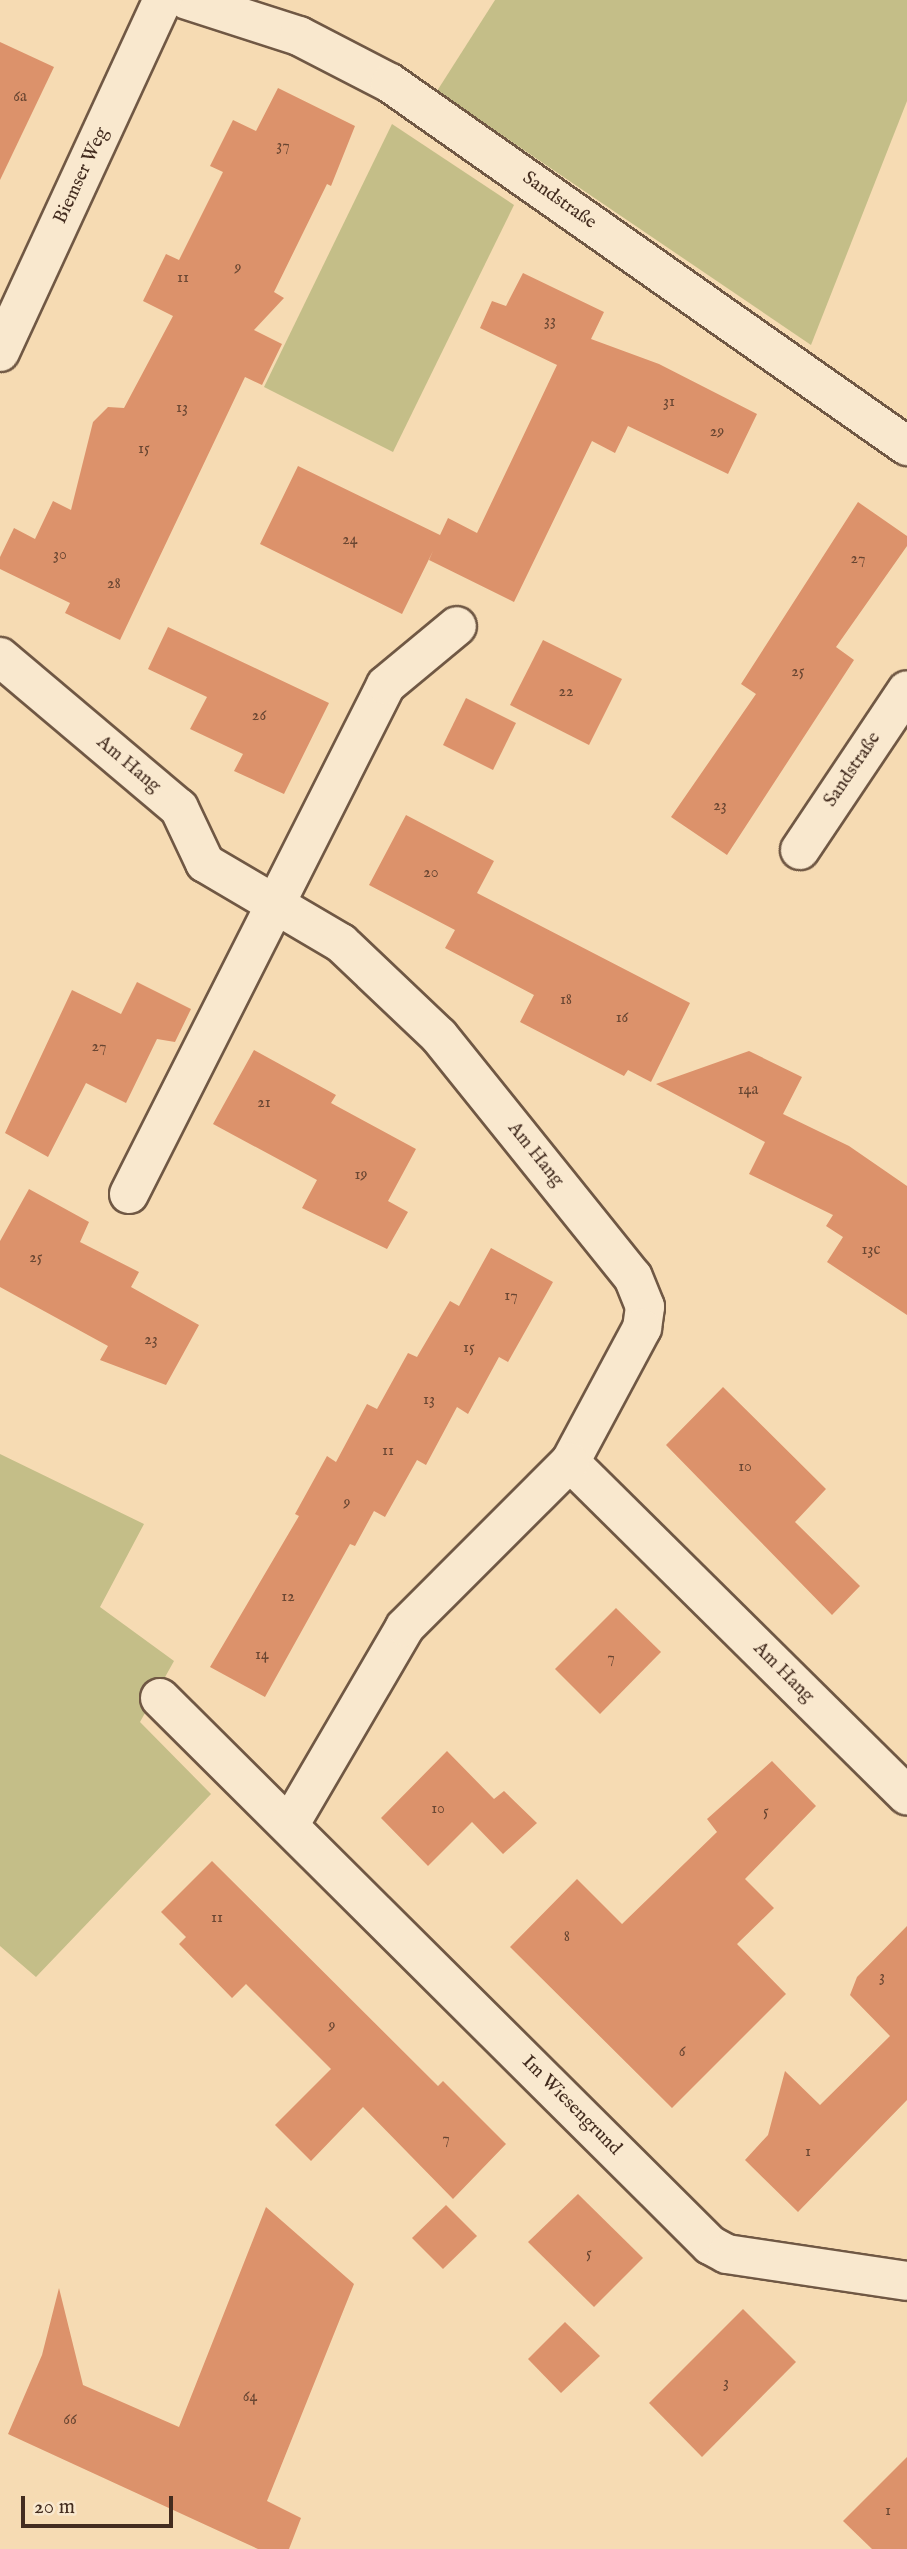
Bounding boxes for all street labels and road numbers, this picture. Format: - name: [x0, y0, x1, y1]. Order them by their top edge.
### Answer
- street label: Biemser Weg: [50, 124, 114, 228]
- street label: Sandstraße: [518, 167, 600, 235]
- street label: Sandstraße: [820, 728, 886, 812]
- street label: Am Hang: [91, 732, 165, 798]
- street label: Am Hang: [502, 1118, 568, 1192]
- street label: Am Hang: [748, 1638, 818, 1708]
- street label: Im Wiesengrund: [516, 2051, 626, 2161]

